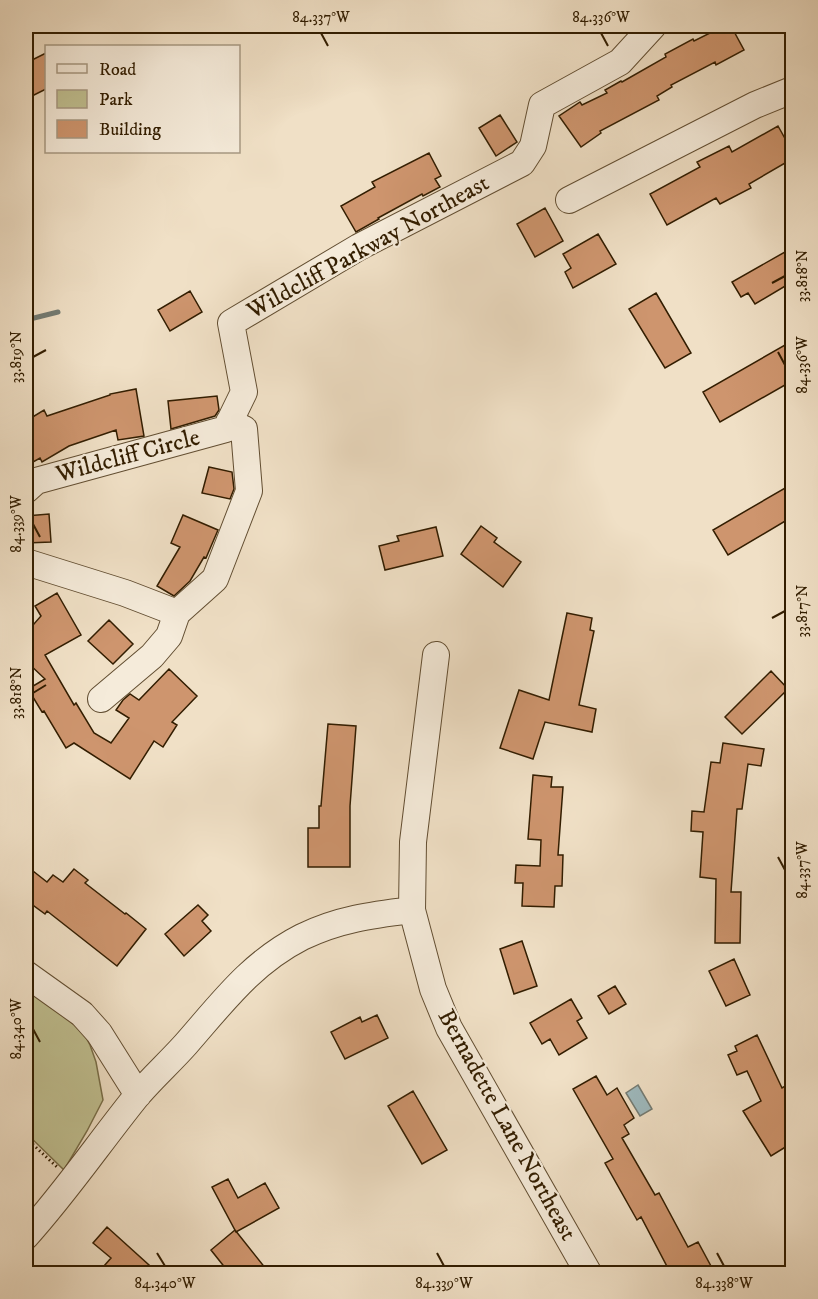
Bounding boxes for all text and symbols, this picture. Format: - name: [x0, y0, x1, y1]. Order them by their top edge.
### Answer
- text: 84.337°W: [292, 8, 350, 27]
- text: 84.336°W: [572, 8, 630, 27]
- legend: [45, 45, 240, 153]
- text: Road: [99, 59, 136, 81]
- text: Park: [99, 89, 133, 111]
- text: Building: [99, 119, 161, 141]
- street label: Wildcliff Parkway Northeast: [241, 168, 495, 327]
- text: 33.818°N: [793, 250, 812, 302]
- text: 33.819°N: [7, 331, 26, 383]
- text: 84.336°W: [793, 336, 812, 394]
- street label: Wildcliff Circle: [52, 422, 203, 490]
- text: 84.339°W: [7, 495, 26, 553]
- text: 33.817°N: [793, 585, 812, 637]
- text: 33.818°N: [7, 667, 26, 719]
- text: 84.337°W: [793, 841, 812, 899]
- text: 84.340°W: [7, 998, 26, 1059]
- street label: Bernadette Lane Northeast: [431, 1004, 583, 1246]
- text: 84.340°W: [135, 1274, 196, 1293]
- text: 84.339°W: [415, 1274, 473, 1293]
- text: 84.338°W: [695, 1274, 753, 1293]

